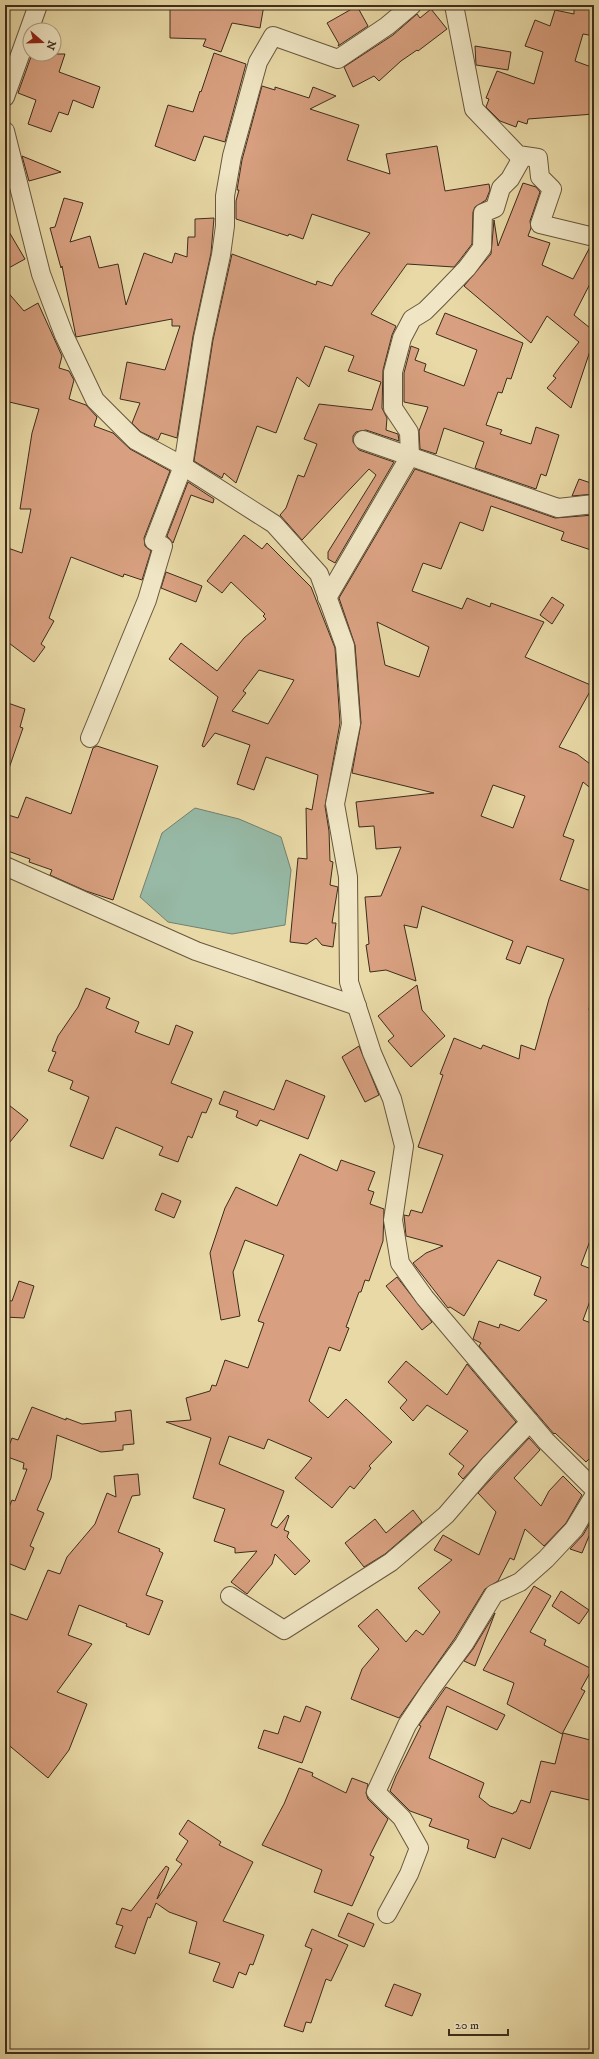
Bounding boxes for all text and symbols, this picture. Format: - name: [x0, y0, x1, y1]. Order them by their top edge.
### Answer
- north arrow: [22, 22, 62, 62]
- text: N: [42, 38, 59, 52]
- scale bar: [449, 2011, 508, 2037]
- text: 20 m: [455, 2018, 479, 2033]

